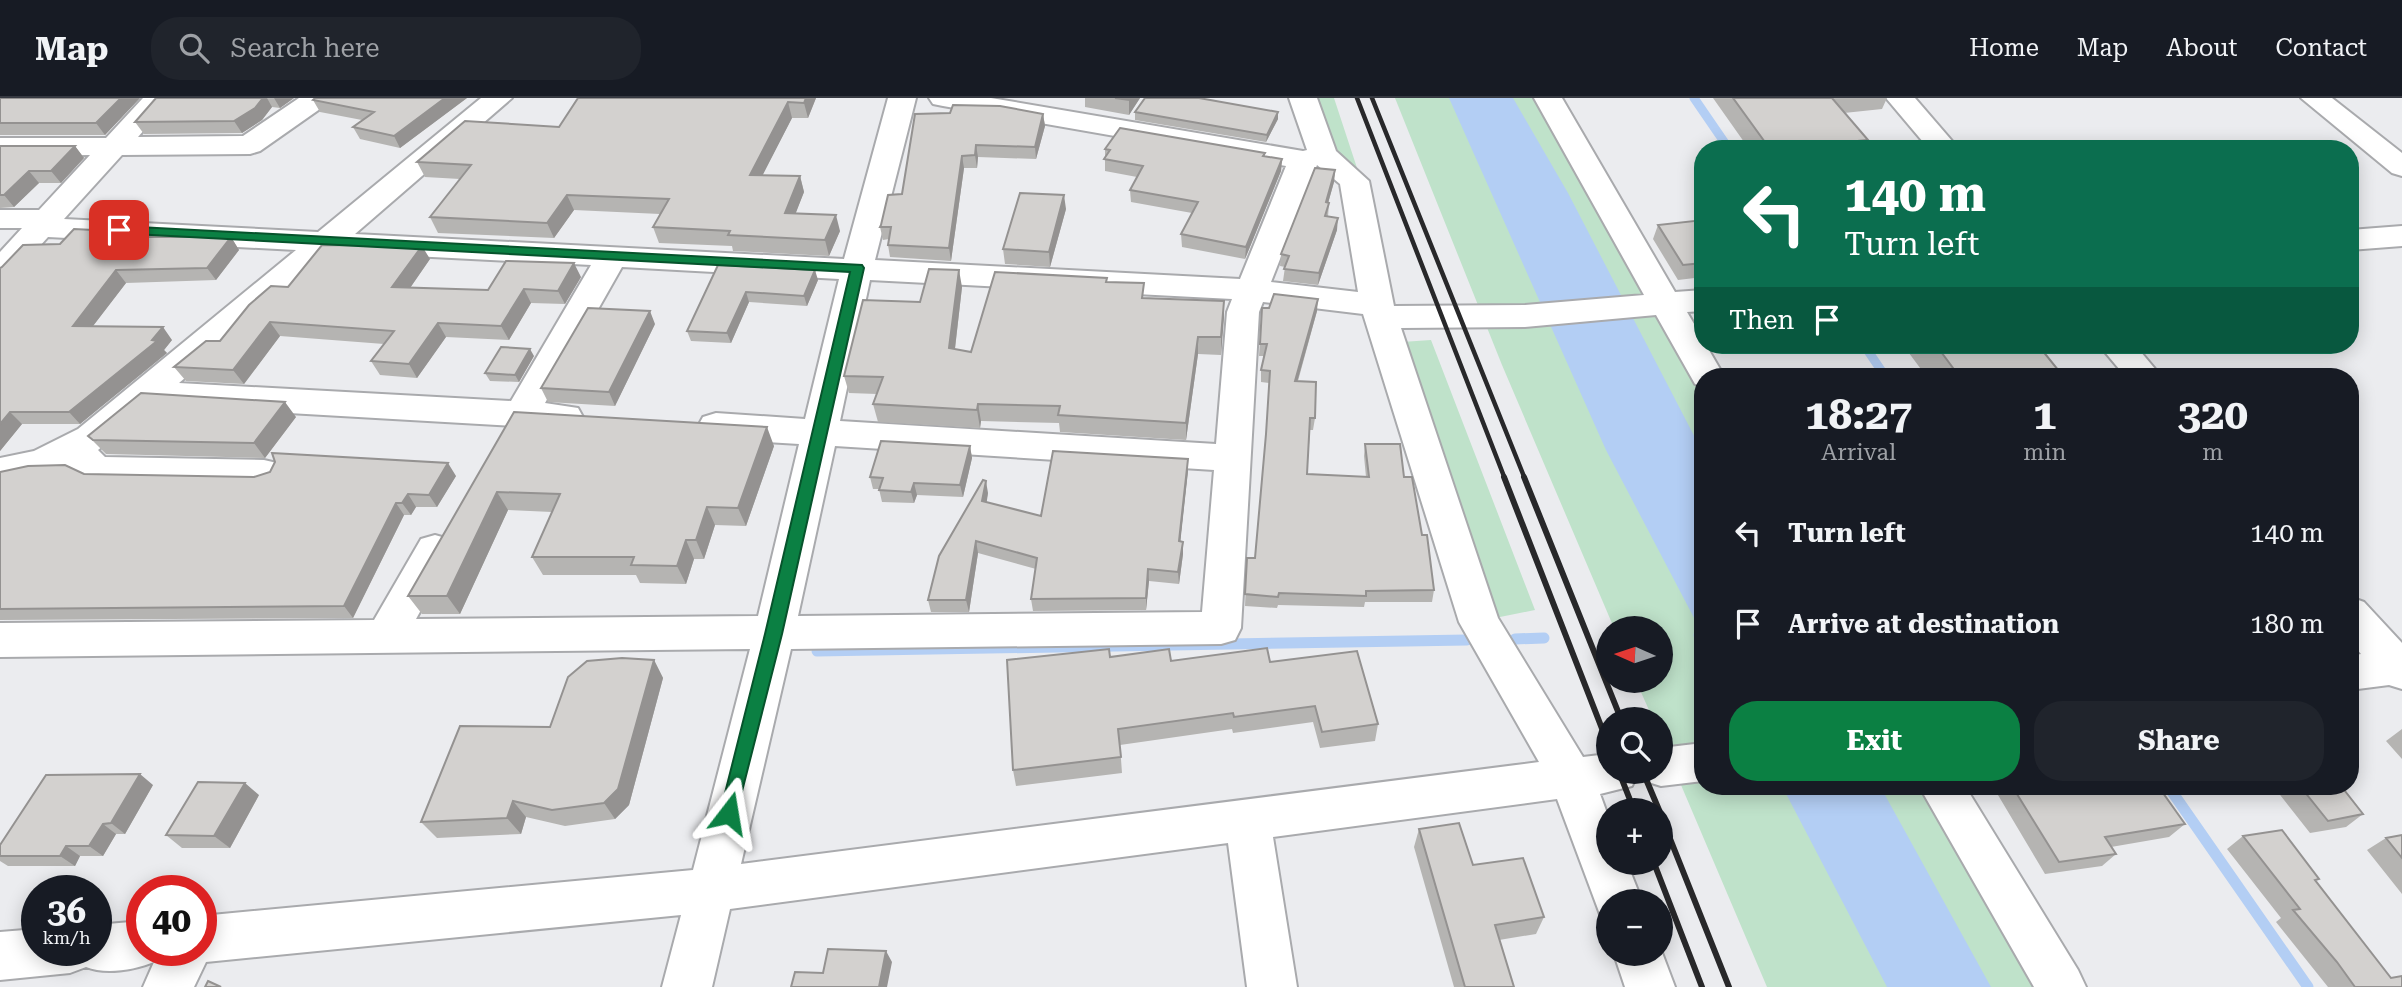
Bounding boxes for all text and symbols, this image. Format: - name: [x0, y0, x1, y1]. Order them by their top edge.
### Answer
- search box: [151, 17, 641, 80]
- text: Map: [35, 29, 109, 68]
- icon: search: [175, 29, 213, 67]
- text: Search here: [231, 33, 380, 63]
- text: Home: [1969, 34, 2039, 62]
- text: Map: [2077, 34, 2128, 62]
- text: About: [2166, 34, 2237, 62]
- text: Contact: [2275, 34, 2367, 62]
- text: 140 m: [1844, 166, 1986, 223]
- icon: left: [1729, 168, 1820, 259]
- pin: [89, 200, 149, 260]
- icon: arrive: [100, 211, 138, 249]
- text: Turn left: [1844, 225, 1979, 263]
- icon: arrive: [1808, 301, 1846, 339]
- text: Then: [1729, 305, 1794, 335]
- text: 18:27: [1805, 390, 1912, 439]
- text: 1: [2033, 390, 2057, 439]
- text: 320: [2177, 390, 2248, 439]
- text: Arrival: [1821, 439, 1896, 466]
- text: min: [2023, 439, 2066, 466]
- text: m: [2202, 439, 2223, 466]
- icon: left: [1729, 514, 1767, 552]
- text: Turn left: [1788, 518, 1906, 548]
- text: 140 m: [2250, 518, 2324, 548]
- icon: arrive: [1729, 605, 1767, 643]
- text: Arrive at destination: [1788, 609, 2059, 639]
- text: 180 m: [2250, 609, 2324, 639]
- north arrow: [1596, 616, 1673, 693]
- map controls: [1596, 616, 1673, 966]
- button: Exit: [1729, 701, 2020, 781]
- button: Share: [2034, 701, 2324, 781]
- button: search: [1596, 707, 1673, 784]
- position arrow: [692, 776, 766, 850]
- button: +: [1596, 798, 1673, 875]
- speed limit sign: 40: [126, 875, 217, 966]
- button: −: [1596, 889, 1673, 966]
- text: 36: [47, 891, 86, 932]
- text: km/h: [42, 927, 91, 948]

